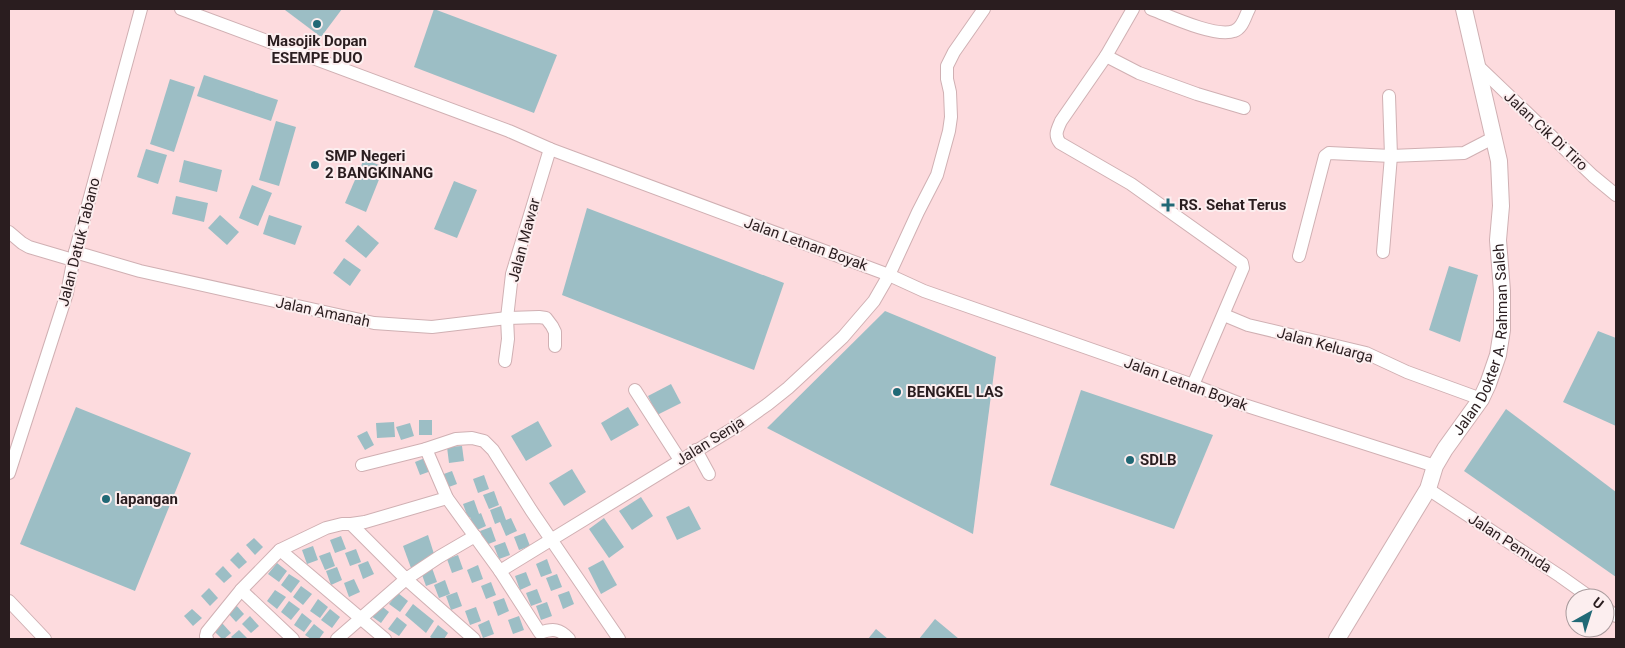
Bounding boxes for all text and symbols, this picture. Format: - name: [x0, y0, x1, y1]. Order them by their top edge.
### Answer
- marker: Masojik Dopan ESEMPE DUO: [311, 18, 323, 30]
- place label: Masojik Dopan ESEMPE DUO: [267, 32, 367, 67]
- street label: Jalan Cik Di Tiro: [1500, 88, 1592, 174]
- place label: SMP Negeri 2 BANGKINANG: [325, 147, 433, 182]
- marker: SMP Negeri 2 BANGKINANG: [309, 159, 321, 171]
- street label: Jalan Datuk Tabano: [54, 176, 104, 308]
- street label: Jalan Mawar: [504, 196, 544, 284]
- place label: RS. Sehat Terus: [1179, 196, 1287, 214]
- marker: RS. Sehat Terus: [1161, 198, 1175, 212]
- street label: Jalan Letnan Boyak: [742, 213, 871, 275]
- street label: Jalan Dokter A. Rahman Saleh: [1449, 243, 1511, 439]
- street label: Jalan Amanah: [274, 293, 372, 331]
- street label: Jalan Keluarga: [1275, 323, 1375, 367]
- street label: Jalan Letnan Boyak: [1122, 353, 1251, 415]
- place label: BENGKEL LAS: [907, 383, 1003, 401]
- marker: BENGKEL LAS: [891, 386, 903, 398]
- street label: Jalan Senja: [673, 413, 747, 469]
- place label: SDLB: [1140, 451, 1177, 469]
- marker: SDLB: [1124, 454, 1136, 466]
- place label: lapangan: [116, 490, 178, 508]
- marker: lapangan: [100, 493, 112, 505]
- street label: Jalan Pemuda: [1465, 509, 1555, 577]
- north arrow: [1565, 588, 1615, 638]
- text: U: [1590, 594, 1607, 612]

